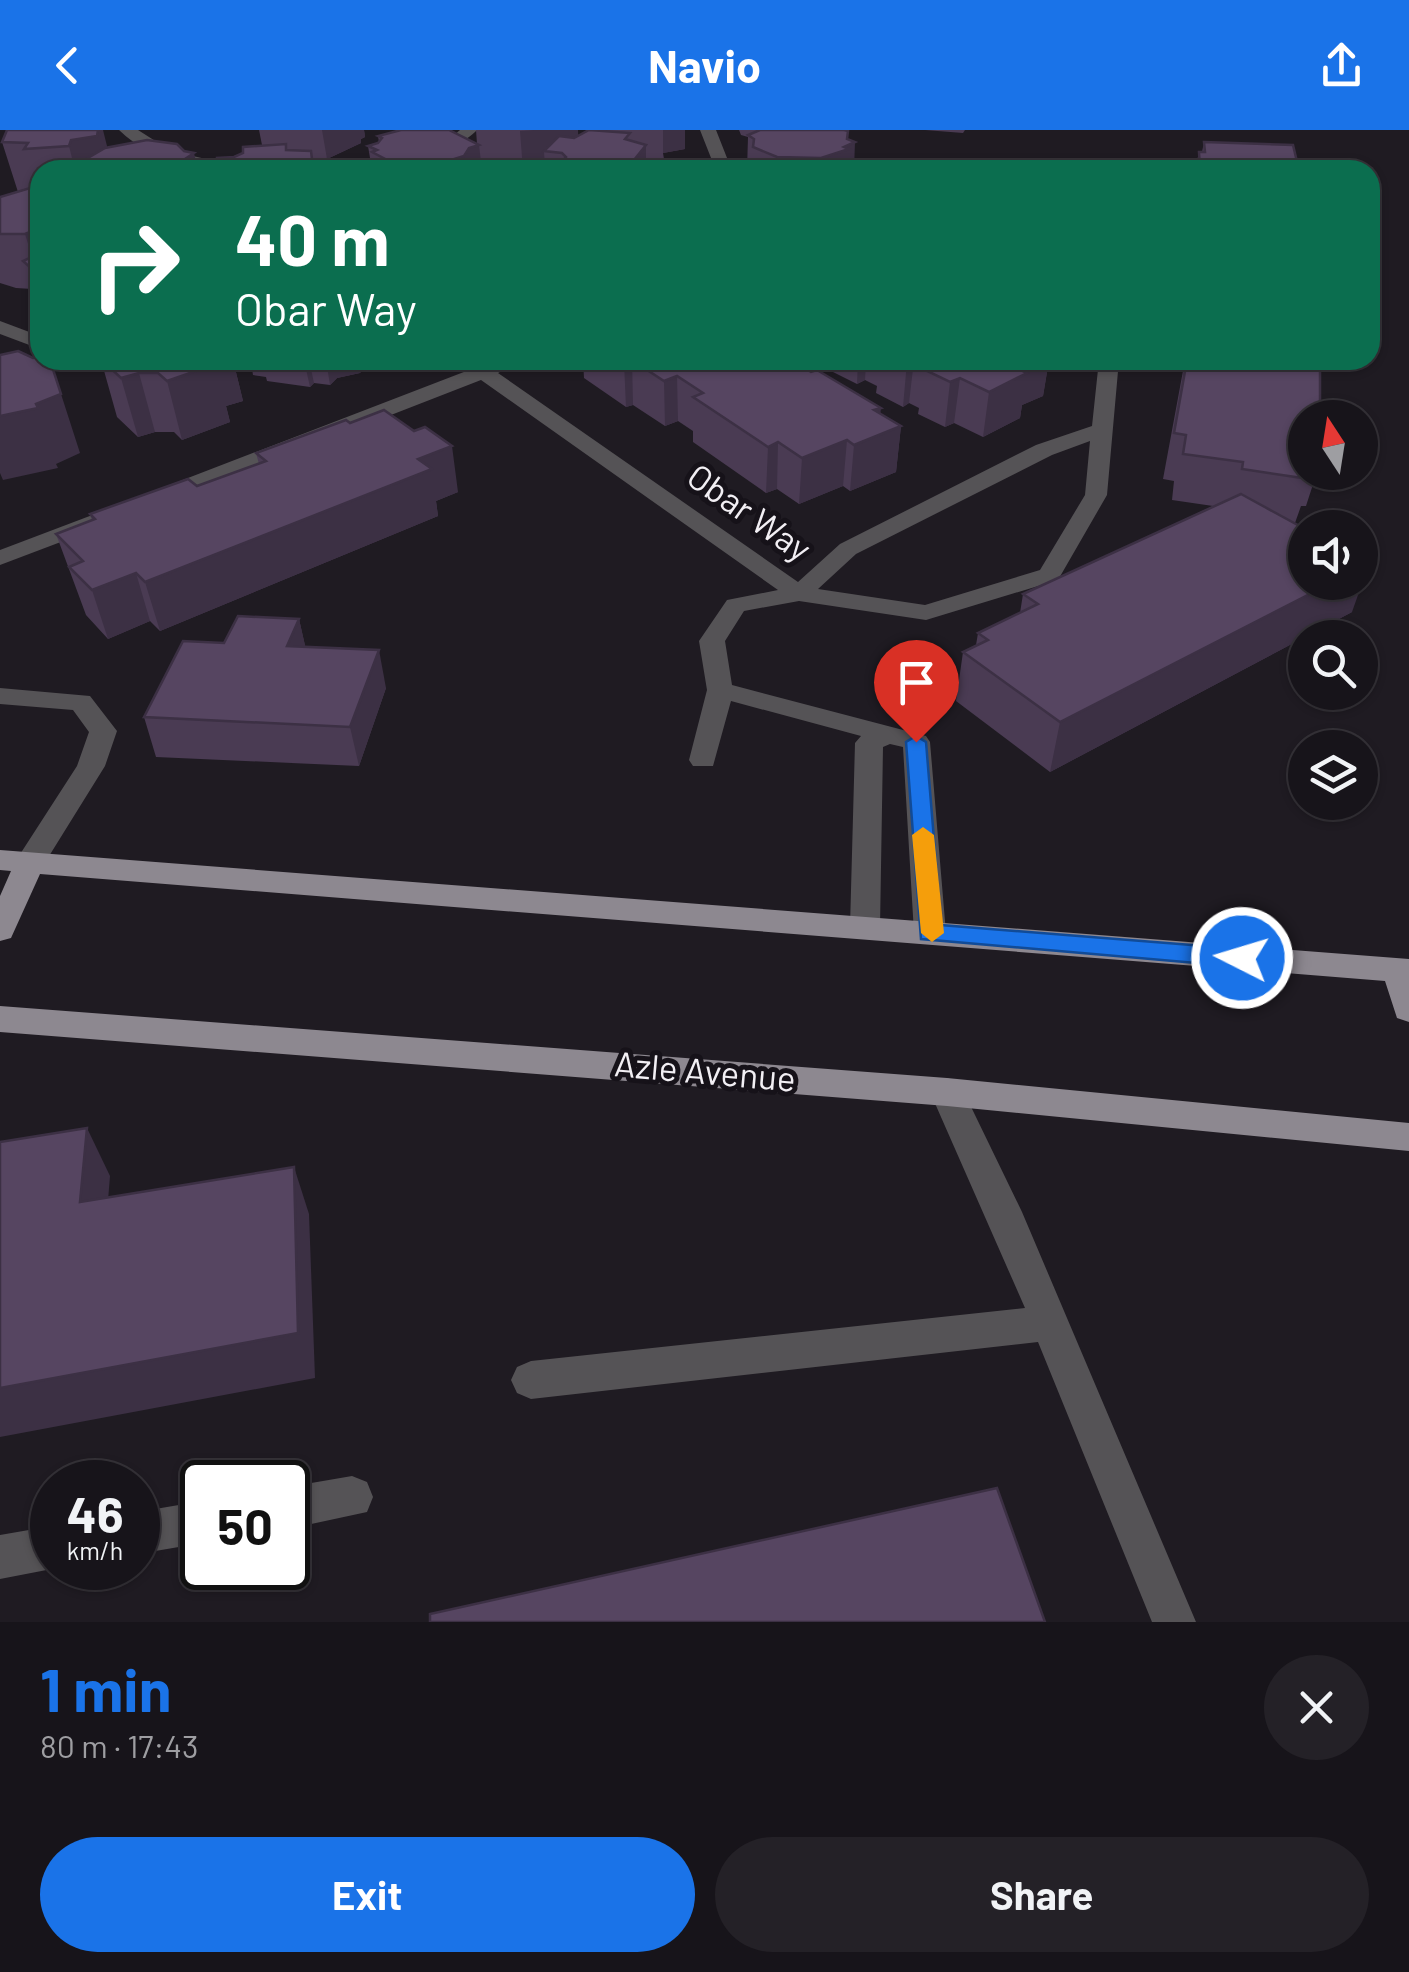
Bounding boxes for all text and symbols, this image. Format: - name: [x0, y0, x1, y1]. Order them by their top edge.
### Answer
- icon: back: [40, 38, 95, 93]
- text: Navio: [648, 38, 761, 92]
- icon: share: [1314, 38, 1369, 93]
- text: 40 m: [235, 196, 390, 280]
- icon: right: [70, 200, 200, 330]
- text: Obar Way: [235, 281, 417, 335]
- north arrow: [1288, 400, 1378, 490]
- map controls: [1288, 400, 1378, 820]
- street label: Obar Way: [680, 454, 820, 569]
- button: sound: [1288, 510, 1378, 600]
- button: search: [1288, 620, 1378, 710]
- pin: [874, 640, 959, 743]
- icon: arrive: [889, 655, 944, 710]
- button: layers: [1288, 730, 1378, 820]
- position arrow: [1190, 906, 1294, 1010]
- street label: Azle Avenue: [613, 1041, 798, 1099]
- speed limit sign: 50: [180, 1460, 310, 1590]
- text: 46: [66, 1483, 124, 1543]
- text: km/h: [67, 1535, 123, 1565]
- text: 1 min: [40, 1652, 171, 1724]
- button: close: [1264, 1655, 1369, 1760]
- text: 80 m · 17:43: [40, 1726, 198, 1764]
- button: Exit: [40, 1837, 695, 1952]
- button: Share: [715, 1837, 1369, 1952]

